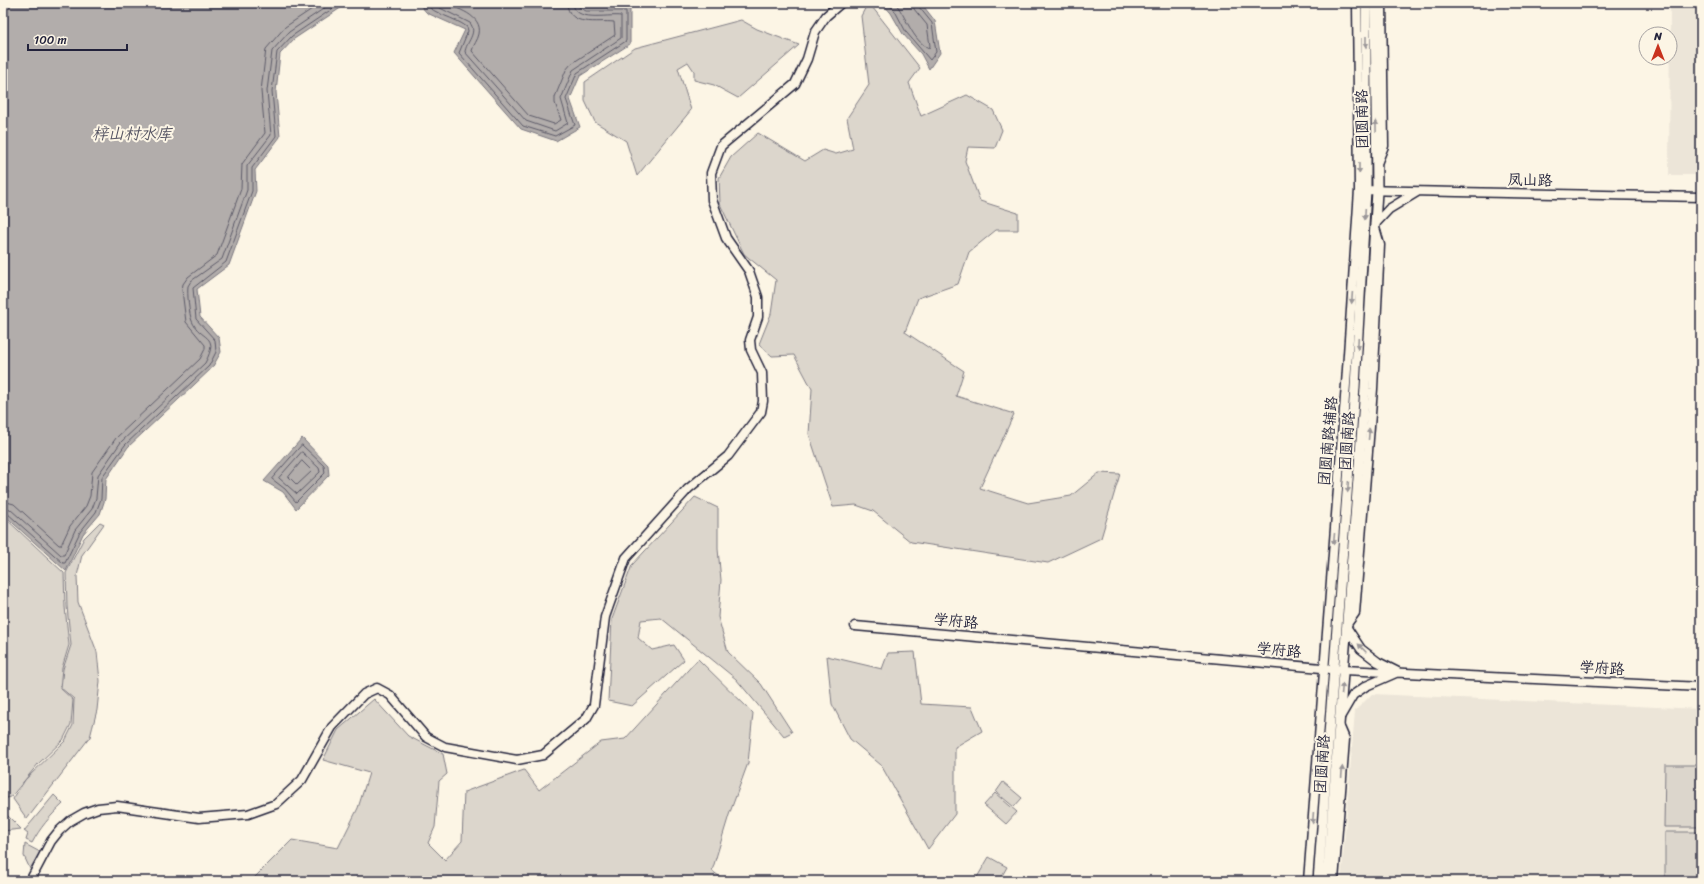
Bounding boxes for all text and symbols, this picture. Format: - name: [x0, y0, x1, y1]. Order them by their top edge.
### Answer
- scale bar: [28, 26, 127, 52]
- north arrow: [1638, 26, 1678, 66]
- text: N: [1653, 27, 1662, 46]
- text: 100 m: [34, 29, 67, 51]
- one-way arrow: [1363, 36, 1369, 49]
- street label: 团圆南路: [1348, 89, 1376, 149]
- water label: 梓山村水库: [92, 119, 174, 148]
- one-way arrow: [1373, 119, 1379, 132]
- one-way arrow: [1356, 162, 1362, 175]
- street label: 凤山路: [1507, 167, 1553, 193]
- one-way arrow: [1362, 208, 1368, 221]
- one-way arrow: [1348, 292, 1355, 304]
- one-way arrow: [1354, 338, 1361, 350]
- street label: 团圆南路辅路: [1311, 395, 1345, 487]
- street label: 团圆南路: [1332, 410, 1362, 472]
- one-way arrow: [1366, 428, 1372, 440]
- one-way arrow: [1344, 481, 1351, 493]
- one-way arrow: [1331, 533, 1337, 545]
- street label: 学府路: [932, 606, 980, 636]
- street label: 学府路: [1255, 635, 1303, 665]
- one-way arrow: [1357, 643, 1366, 653]
- street label: 学府路: [1579, 654, 1625, 682]
- one-way arrow: [1338, 683, 1345, 695]
- street label: 团圆南路: [1307, 733, 1337, 795]
- one-way arrow: [1339, 766, 1345, 778]
- one-way arrow: [1309, 812, 1316, 824]

